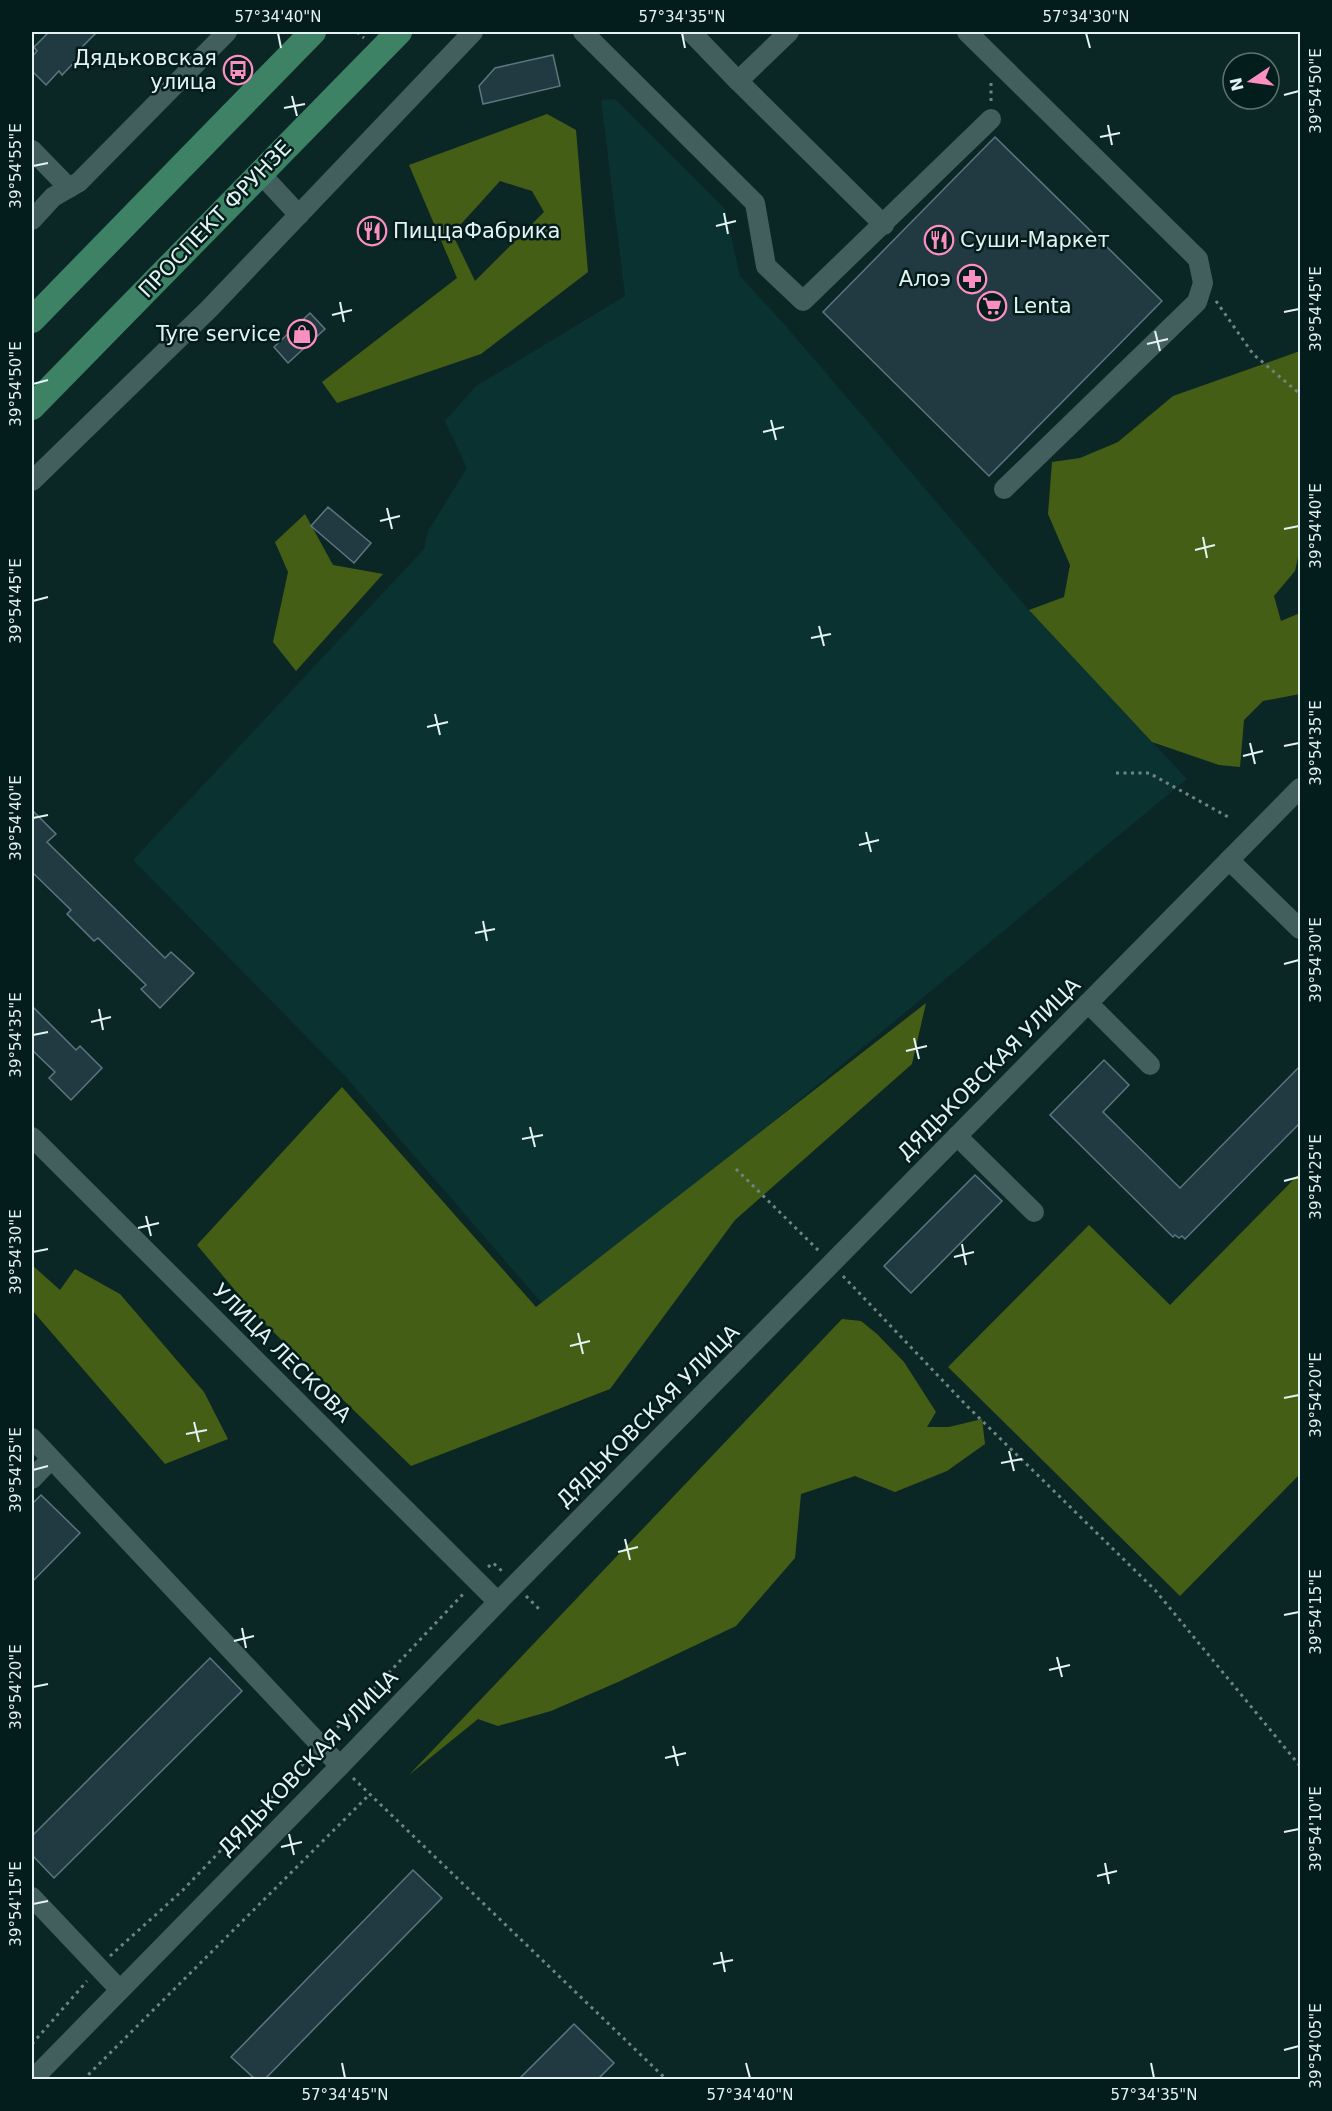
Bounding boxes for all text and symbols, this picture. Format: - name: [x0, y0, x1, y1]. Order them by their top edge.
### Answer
- text: 57°34'40"N: [234, 8, 322, 26]
- text: 57°34'35"N: [638, 8, 726, 26]
- text: 57°34'30"N: [1042, 8, 1130, 26]
- place label: Дядьковская улица: [73, 46, 217, 94]
- text: 39°54'50"E: [1307, 48, 1325, 134]
- north arrow: [1221, 51, 1281, 111]
- bus stop icon: Дядьковская улица: [222, 54, 254, 86]
- text: N: [1226, 76, 1248, 93]
- text: 39°54'55"E: [7, 123, 25, 209]
- street label: ПРОСПЕКТ ФРУНЗЕ: [134, 135, 296, 303]
- restaurant icon: ПиццаФабрика: [356, 215, 388, 247]
- place label: ПиццаФабрика: [393, 219, 560, 243]
- restaurant icon: Суши-Маркет: [923, 224, 955, 256]
- place label: Суши-Маркет: [960, 228, 1110, 252]
- pharmacy icon: Алоэ: [956, 263, 988, 295]
- text: 39°54'45"E: [1307, 266, 1325, 352]
- place label: Алоэ: [899, 267, 951, 291]
- supermarket icon: Lenta: [976, 290, 1008, 322]
- place label: Lenta: [1013, 294, 1072, 318]
- shop icon: Tyre service: [286, 318, 318, 350]
- place label: Tyre service: [155, 322, 281, 346]
- text: 39°54'50"E: [7, 341, 25, 427]
- text: 39°54'40"E: [1307, 483, 1325, 569]
- text: 39°54'45"E: [7, 558, 25, 644]
- text: 39°54'35"E: [1307, 700, 1325, 786]
- text: 39°54'40"E: [7, 775, 25, 861]
- text: 39°54'30"E: [1307, 917, 1325, 1003]
- street label: ДЯДЬКОВСКАЯ УЛИЦА: [893, 972, 1086, 1165]
- text: 39°54'35"E: [7, 992, 25, 1078]
- text: 39°54'25"E: [1307, 1134, 1325, 1220]
- text: 39°54'30"E: [7, 1209, 25, 1295]
- street label: УЛИЦА ЛЕСКОВА: [208, 1279, 357, 1428]
- street label: ДЯДЬКОВСКАЯ УЛИЦА: [552, 1319, 745, 1512]
- text: 39°54'20"E: [1307, 1352, 1325, 1438]
- text: 39°54'25"E: [7, 1427, 25, 1513]
- text: 39°54'15"E: [1307, 1569, 1325, 1655]
- text: 39°54'20"E: [7, 1644, 25, 1730]
- street label: ДЯДЬКОВСКАЯ УЛИЦА: [213, 1665, 403, 1860]
- text: 39°54'10"E: [1307, 1786, 1325, 1872]
- text: 39°54'15"E: [7, 1861, 25, 1947]
- text: 39°54'05"E: [1307, 2003, 1325, 2089]
- text: 57°34'45"N: [301, 2086, 389, 2104]
- text: 57°34'40"N: [706, 2086, 794, 2104]
- text: 57°34'35"N: [1110, 2086, 1198, 2104]

